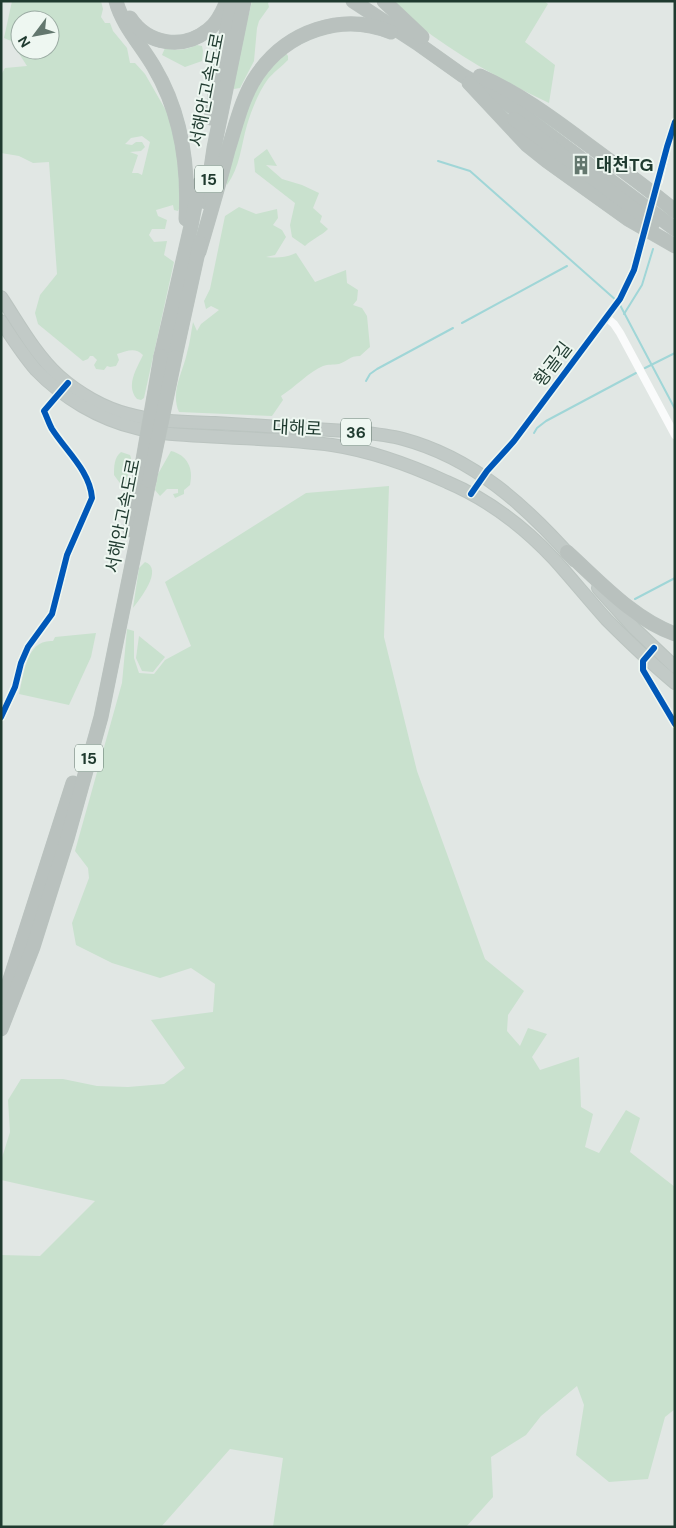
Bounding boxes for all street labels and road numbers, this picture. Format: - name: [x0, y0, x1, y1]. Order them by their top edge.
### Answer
- street label: 서해안고속도로: [184, 31, 230, 149]
- road number: 15: [195, 165, 223, 192]
- street label: 황골길: [528, 337, 578, 391]
- street label: 대해로: [272, 415, 322, 441]
- road number: 36: [341, 418, 371, 446]
- street label: 서해안고속도로: [100, 457, 146, 575]
- road number: 15: [75, 744, 103, 771]

